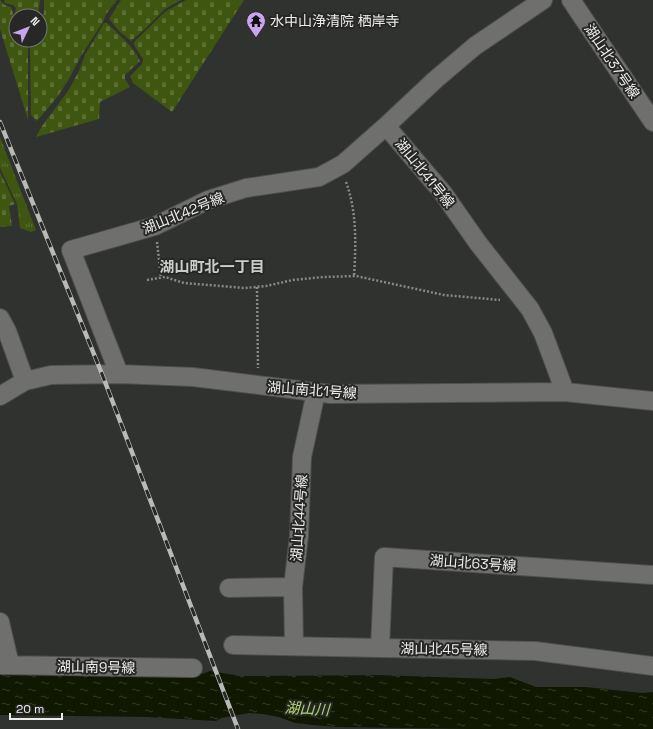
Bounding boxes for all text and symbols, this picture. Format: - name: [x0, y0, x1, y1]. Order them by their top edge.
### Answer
- north arrow: [8, 8, 48, 48]
- temple icon: 水中山浄清院 栖岸寺: [245, 10, 267, 38]
- place label: 水中山浄清院 栖岸寺: [270, 12, 400, 30]
- text: N: [28, 14, 43, 29]
- street label: 湖山北37号線: [580, 20, 644, 102]
- street label: 湖山北41号線: [391, 135, 459, 211]
- street label: 湖山北42号線: [139, 188, 227, 238]
- district label: 湖山町北一丁目: [159, 257, 265, 276]
- street label: 湖山南北1号線: [267, 378, 357, 402]
- street label: 湖山北44号線: [287, 474, 311, 562]
- street label: 湖山北63号線: [429, 551, 517, 575]
- street label: 湖山北45号線: [400, 639, 488, 659]
- street label: 湖山南9号線: [57, 657, 135, 677]
- scale bar: [10, 695, 62, 721]
- water label: 湖山川: [284, 698, 332, 719]
- text: 20 m: [16, 701, 44, 717]

